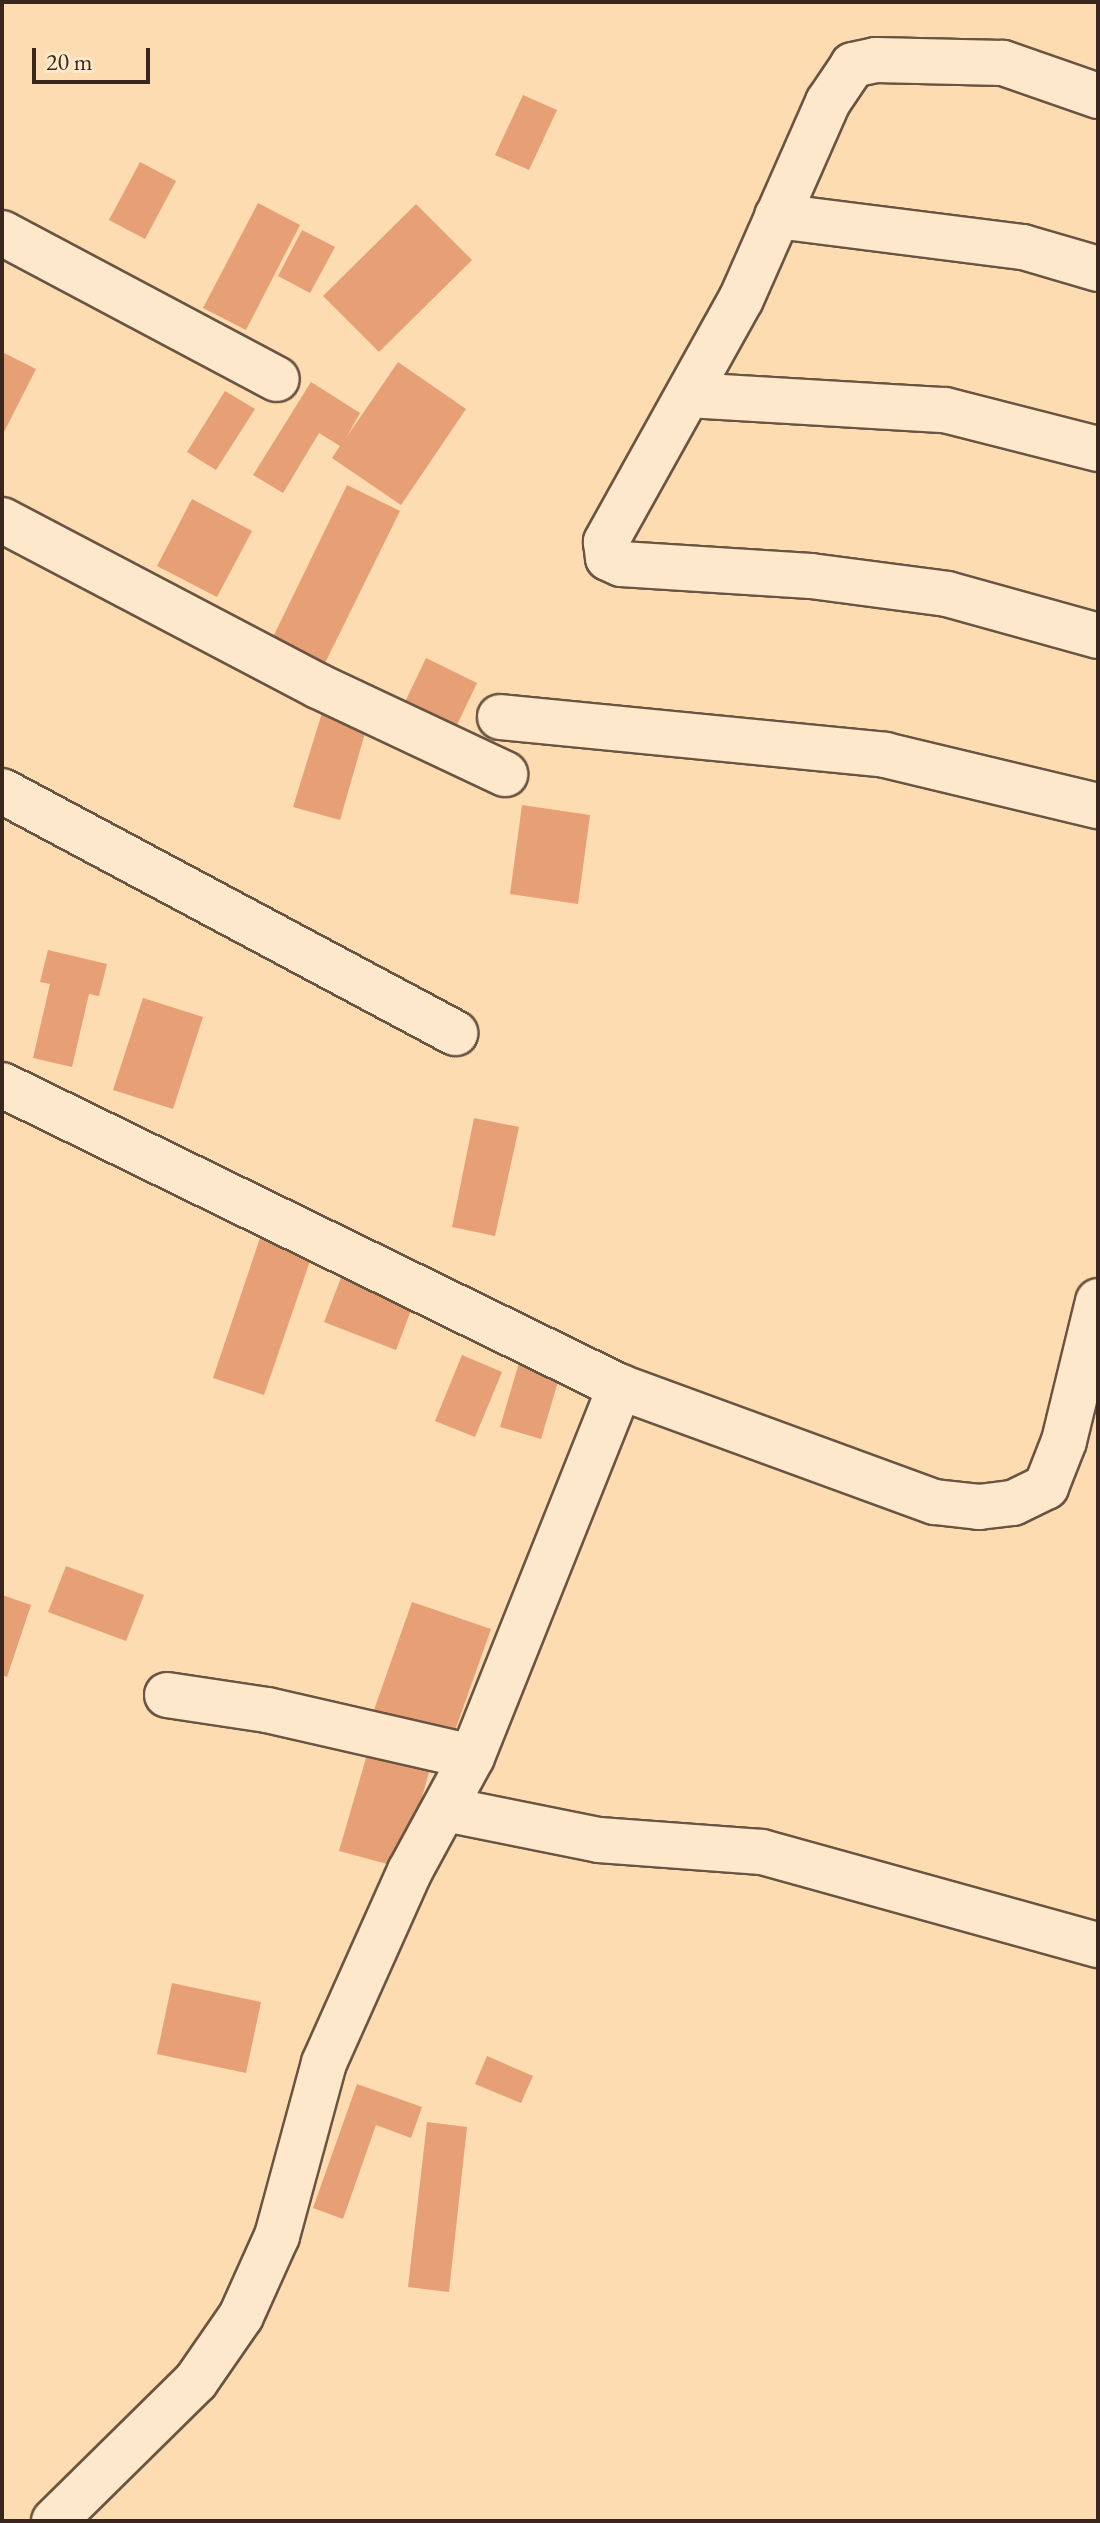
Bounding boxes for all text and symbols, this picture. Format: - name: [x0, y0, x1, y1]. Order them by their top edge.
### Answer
- scale bar: [36, 32, 154, 82]
- text: 20 m: [46, 46, 93, 77]

